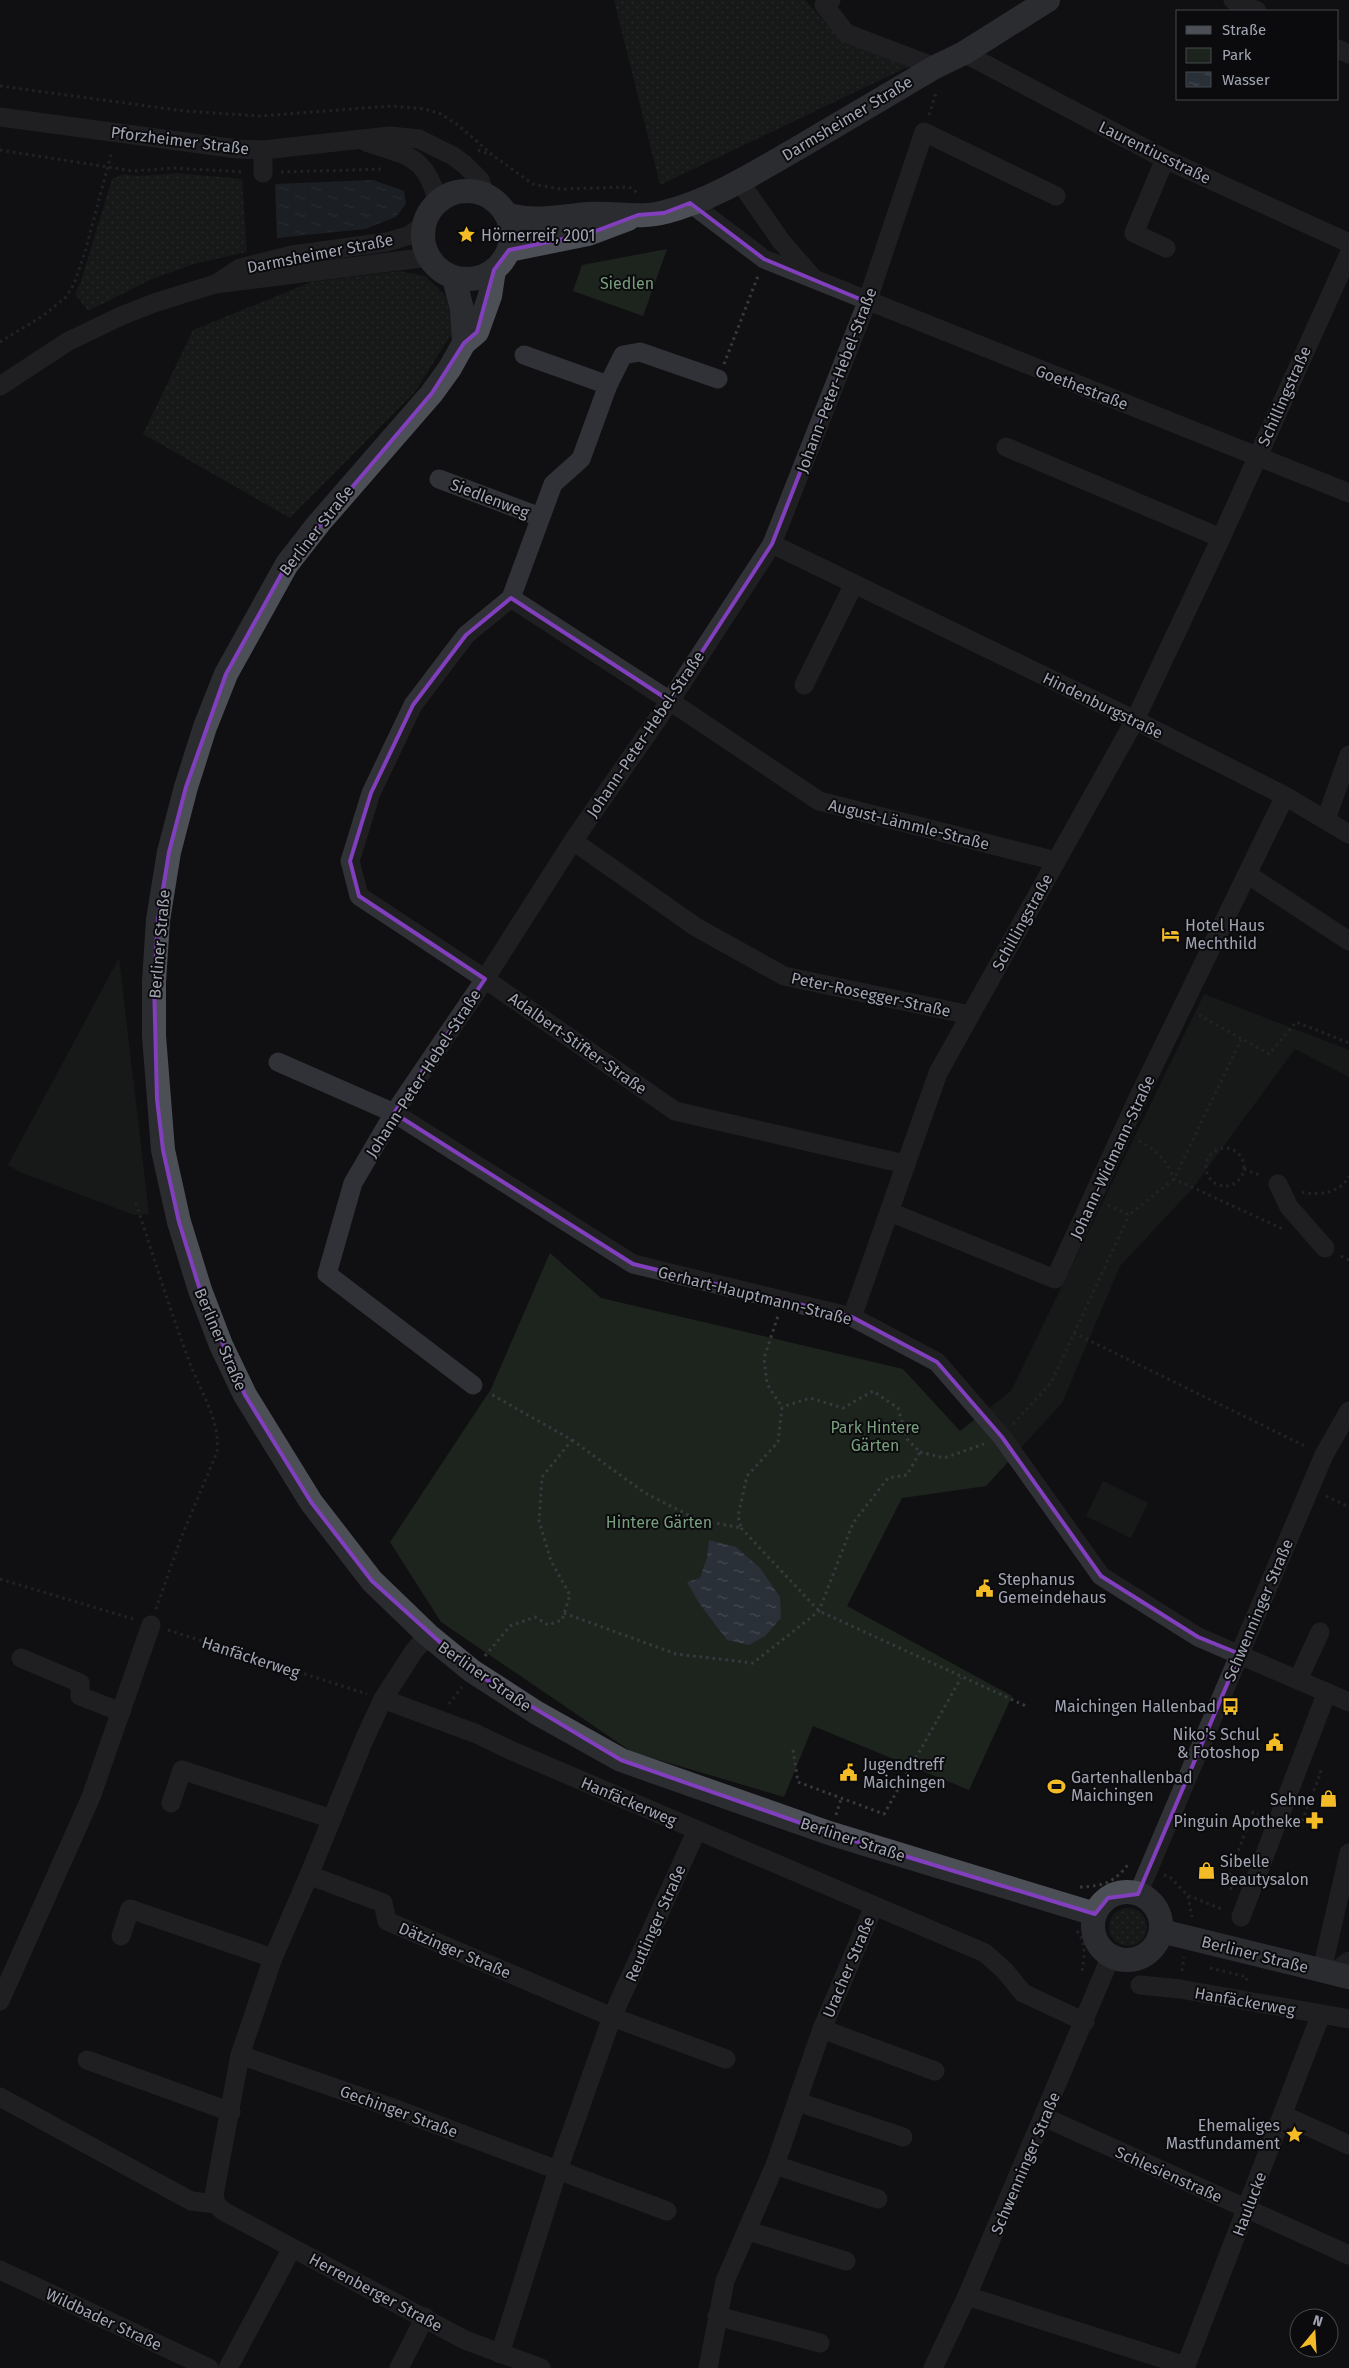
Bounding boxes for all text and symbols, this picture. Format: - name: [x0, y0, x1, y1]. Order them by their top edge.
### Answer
- legend: [1176, 10, 1339, 100]
- text: Straße: [1222, 21, 1266, 39]
- text: Park: [1222, 46, 1252, 64]
- text: Wasser: [1222, 71, 1270, 89]
- street label: Darmsheimer Straße: [779, 72, 916, 165]
- street label: Laurentiusstraße: [1096, 117, 1214, 188]
- street label: Pforzheimer Straße: [110, 123, 250, 158]
- place icon: Hörnerreif, 2001: [457, 225, 477, 245]
- place label: Hörnerreif, 2001: [481, 226, 596, 245]
- street label: Darmsheimer Straße: [245, 230, 395, 277]
- park label: Siedlen: [600, 274, 654, 293]
- street label: Johann-Peter-Hebel-Straße: [792, 285, 881, 475]
- street label: Schillingstraße: [1254, 343, 1315, 449]
- street label: Goethestraße: [1033, 361, 1131, 414]
- street label: Siedlenweg: [448, 475, 532, 522]
- street label: Berliner Straße: [275, 481, 358, 579]
- street label: Johann-Peter-Hebel-Straße: [583, 647, 708, 821]
- street label: Hindenburgstraße: [1040, 668, 1166, 743]
- street label: August-Lämmle-Straße: [826, 795, 991, 854]
- street label: Schillingstraße: [988, 871, 1057, 974]
- street label: Berliner Straße: [145, 889, 174, 999]
- place label: Hotel Haus Mechthild: [1185, 916, 1265, 953]
- hotel icon: Hotel Haus Mechthild: [1161, 924, 1181, 944]
- street label: Peter-Rosegger-Straße: [789, 968, 952, 1021]
- street label: Johann-Peter-Hebel-Straße: [362, 986, 485, 1161]
- street label: Adalbert-Stifter-Straße: [505, 988, 651, 1098]
- street label: Johann-Widmann-Straße: [1066, 1072, 1159, 1242]
- street label: Gerhart-Hauptmann-Straße: [656, 1262, 854, 1329]
- street label: Berliner Straße: [190, 1285, 251, 1393]
- park label: Park Hintere Gärten: [830, 1418, 920, 1455]
- park label: Hintere Gärten: [606, 1513, 712, 1532]
- street label: Schwenninger Straße: [1220, 1536, 1297, 1684]
- place label: Stephanus Gemeindehaus: [998, 1570, 1106, 1607]
- public building icon: Stephanus Gemeindehaus: [974, 1578, 994, 1598]
- street label: Hanfäckerweg: [200, 1633, 303, 1682]
- street label: Berliner Straße: [434, 1637, 535, 1716]
- bus stop icon: Maichingen Hallenbad: [1220, 1696, 1240, 1716]
- place label: Maichingen Hallenbad: [1055, 1697, 1216, 1716]
- place label: Niko's Schul & Fotoshop: [1173, 1725, 1260, 1762]
- public building icon: Niko's Schul & Fotoshop: [1264, 1733, 1284, 1753]
- place label: Jugendtreff Maichingen: [863, 1755, 946, 1792]
- public building icon: Jugendtreff Maichingen: [839, 1763, 859, 1783]
- place label: Gartenhallenbad Maichingen: [1071, 1768, 1193, 1805]
- street label: Hanfäckerweg: [578, 1773, 680, 1830]
- sports icon: Gartenhallenbad Maichingen: [1047, 1776, 1067, 1796]
- shop icon: Sehne: [1319, 1789, 1339, 1809]
- place label: Sehne: [1270, 1790, 1315, 1809]
- pharmacy icon: Pinguin Apotheke: [1305, 1811, 1325, 1831]
- place label: Pinguin Apotheke: [1174, 1812, 1301, 1831]
- street label: Berliner Straße: [798, 1814, 908, 1865]
- place label: Sibelle Beautysalon: [1220, 1852, 1309, 1889]
- shop icon: Sibelle Beautysalon: [1196, 1860, 1216, 1880]
- street label: Reutlinger Straße: [621, 1862, 690, 1985]
- street label: Uracher Straße: [819, 1914, 878, 2021]
- street label: Dätzinger Straße: [396, 1918, 514, 1983]
- street label: Berliner Straße: [1200, 1932, 1310, 1977]
- street label: Hanfäckerweg: [1193, 1983, 1297, 2020]
- street label: Gechinger Straße: [337, 2081, 460, 2142]
- street label: Schwenninger Straße: [987, 2089, 1064, 2237]
- place label: Ehemaliges Mastfundament: [1166, 2116, 1280, 2153]
- place icon: Ehemaliges Mastfundament: [1284, 2124, 1304, 2144]
- street label: Schlesienstraße: [1112, 2142, 1225, 2207]
- street label: Haulucke: [1229, 2169, 1270, 2239]
- street label: Herrenberger Straße: [306, 2249, 446, 2336]
- street label: Wildbader Straße: [43, 2284, 165, 2355]
- north arrow: [1289, 2308, 1339, 2358]
- text: N: [1311, 2312, 1325, 2331]

